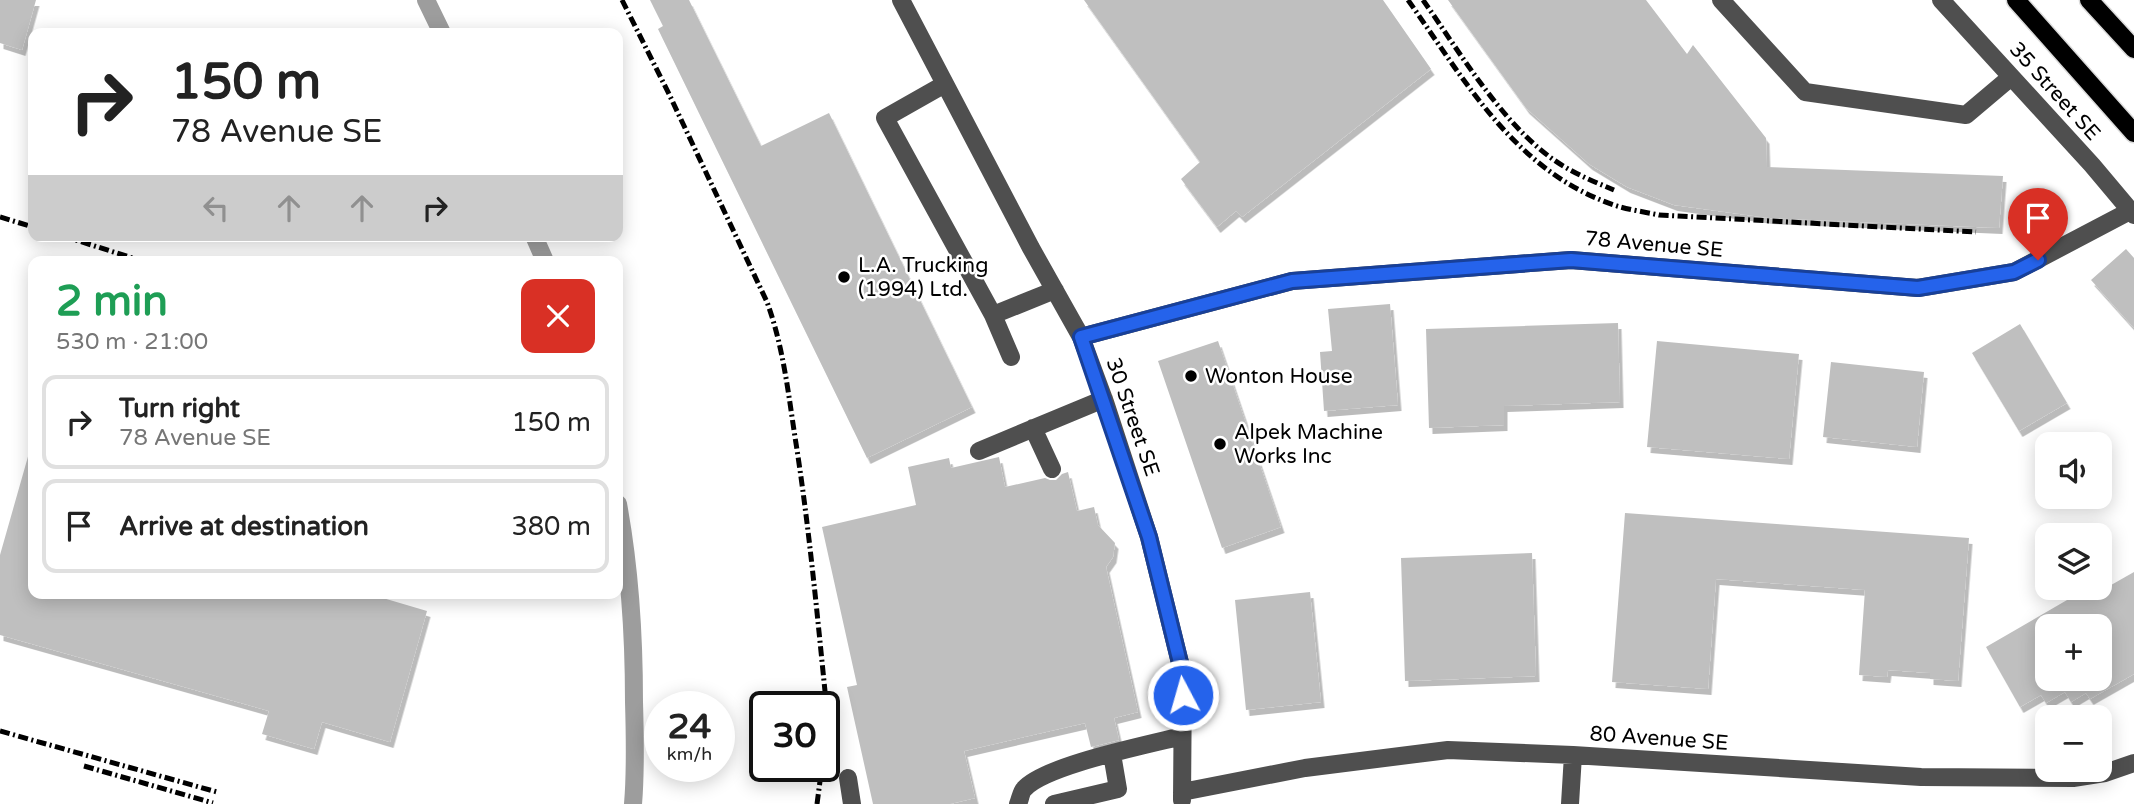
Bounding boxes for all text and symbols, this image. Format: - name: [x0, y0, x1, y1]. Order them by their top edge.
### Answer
- street label: 35 Street SE: [2004, 37, 2105, 146]
- text: 150 m: [171, 53, 321, 112]
- icon: right: [56, 56, 147, 147]
- text: 78 Avenue SE: [171, 113, 383, 151]
- pin: [2008, 188, 2068, 260]
- icon: left: [197, 189, 235, 227]
- icon: ahead: [270, 189, 308, 227]
- icon: ahead: [343, 189, 381, 227]
- icon: right: [416, 189, 454, 227]
- icon: arrive: [2019, 199, 2057, 237]
- street label: 78 Avenue SE: [1584, 226, 1724, 263]
- place label: L.A. Trucking (1994) Ltd.: [858, 253, 988, 302]
- marker: L.A. Trucking (1994) Ltd.: [836, 269, 852, 285]
- text: 2 min: [56, 276, 168, 327]
- button: close: [521, 279, 595, 353]
- text: 530 m · 21:00: [56, 328, 208, 356]
- street label: 30 Street SE: [1101, 355, 1164, 480]
- place label: Wonton House: [1205, 364, 1353, 389]
- marker: Wonton House: [1183, 368, 1199, 384]
- text: Turn right: [119, 393, 240, 424]
- icon: right: [60, 403, 98, 441]
- text: 150 m: [511, 407, 591, 438]
- place label: Alpek Machine Works Inc: [1234, 420, 1383, 469]
- text: 78 Avenue SE: [119, 424, 271, 452]
- map controls: [2035, 432, 2112, 782]
- button: sound: [2035, 432, 2112, 509]
- marker: Alpek Machine Works Inc: [1212, 436, 1228, 452]
- icon: arrive: [60, 507, 98, 545]
- text: Arrive at destination: [119, 511, 369, 542]
- text: 380 m: [511, 511, 591, 542]
- button: layers: [2035, 523, 2112, 600]
- button: +: [2035, 614, 2112, 691]
- position arrow: [1146, 658, 1220, 732]
- speed limit sign: 30: [749, 691, 840, 782]
- button: −: [2035, 705, 2112, 782]
- text: 24: [668, 706, 711, 748]
- street label: 80 Avenue SE: [1589, 721, 1729, 756]
- text: km/h: [667, 743, 712, 765]

